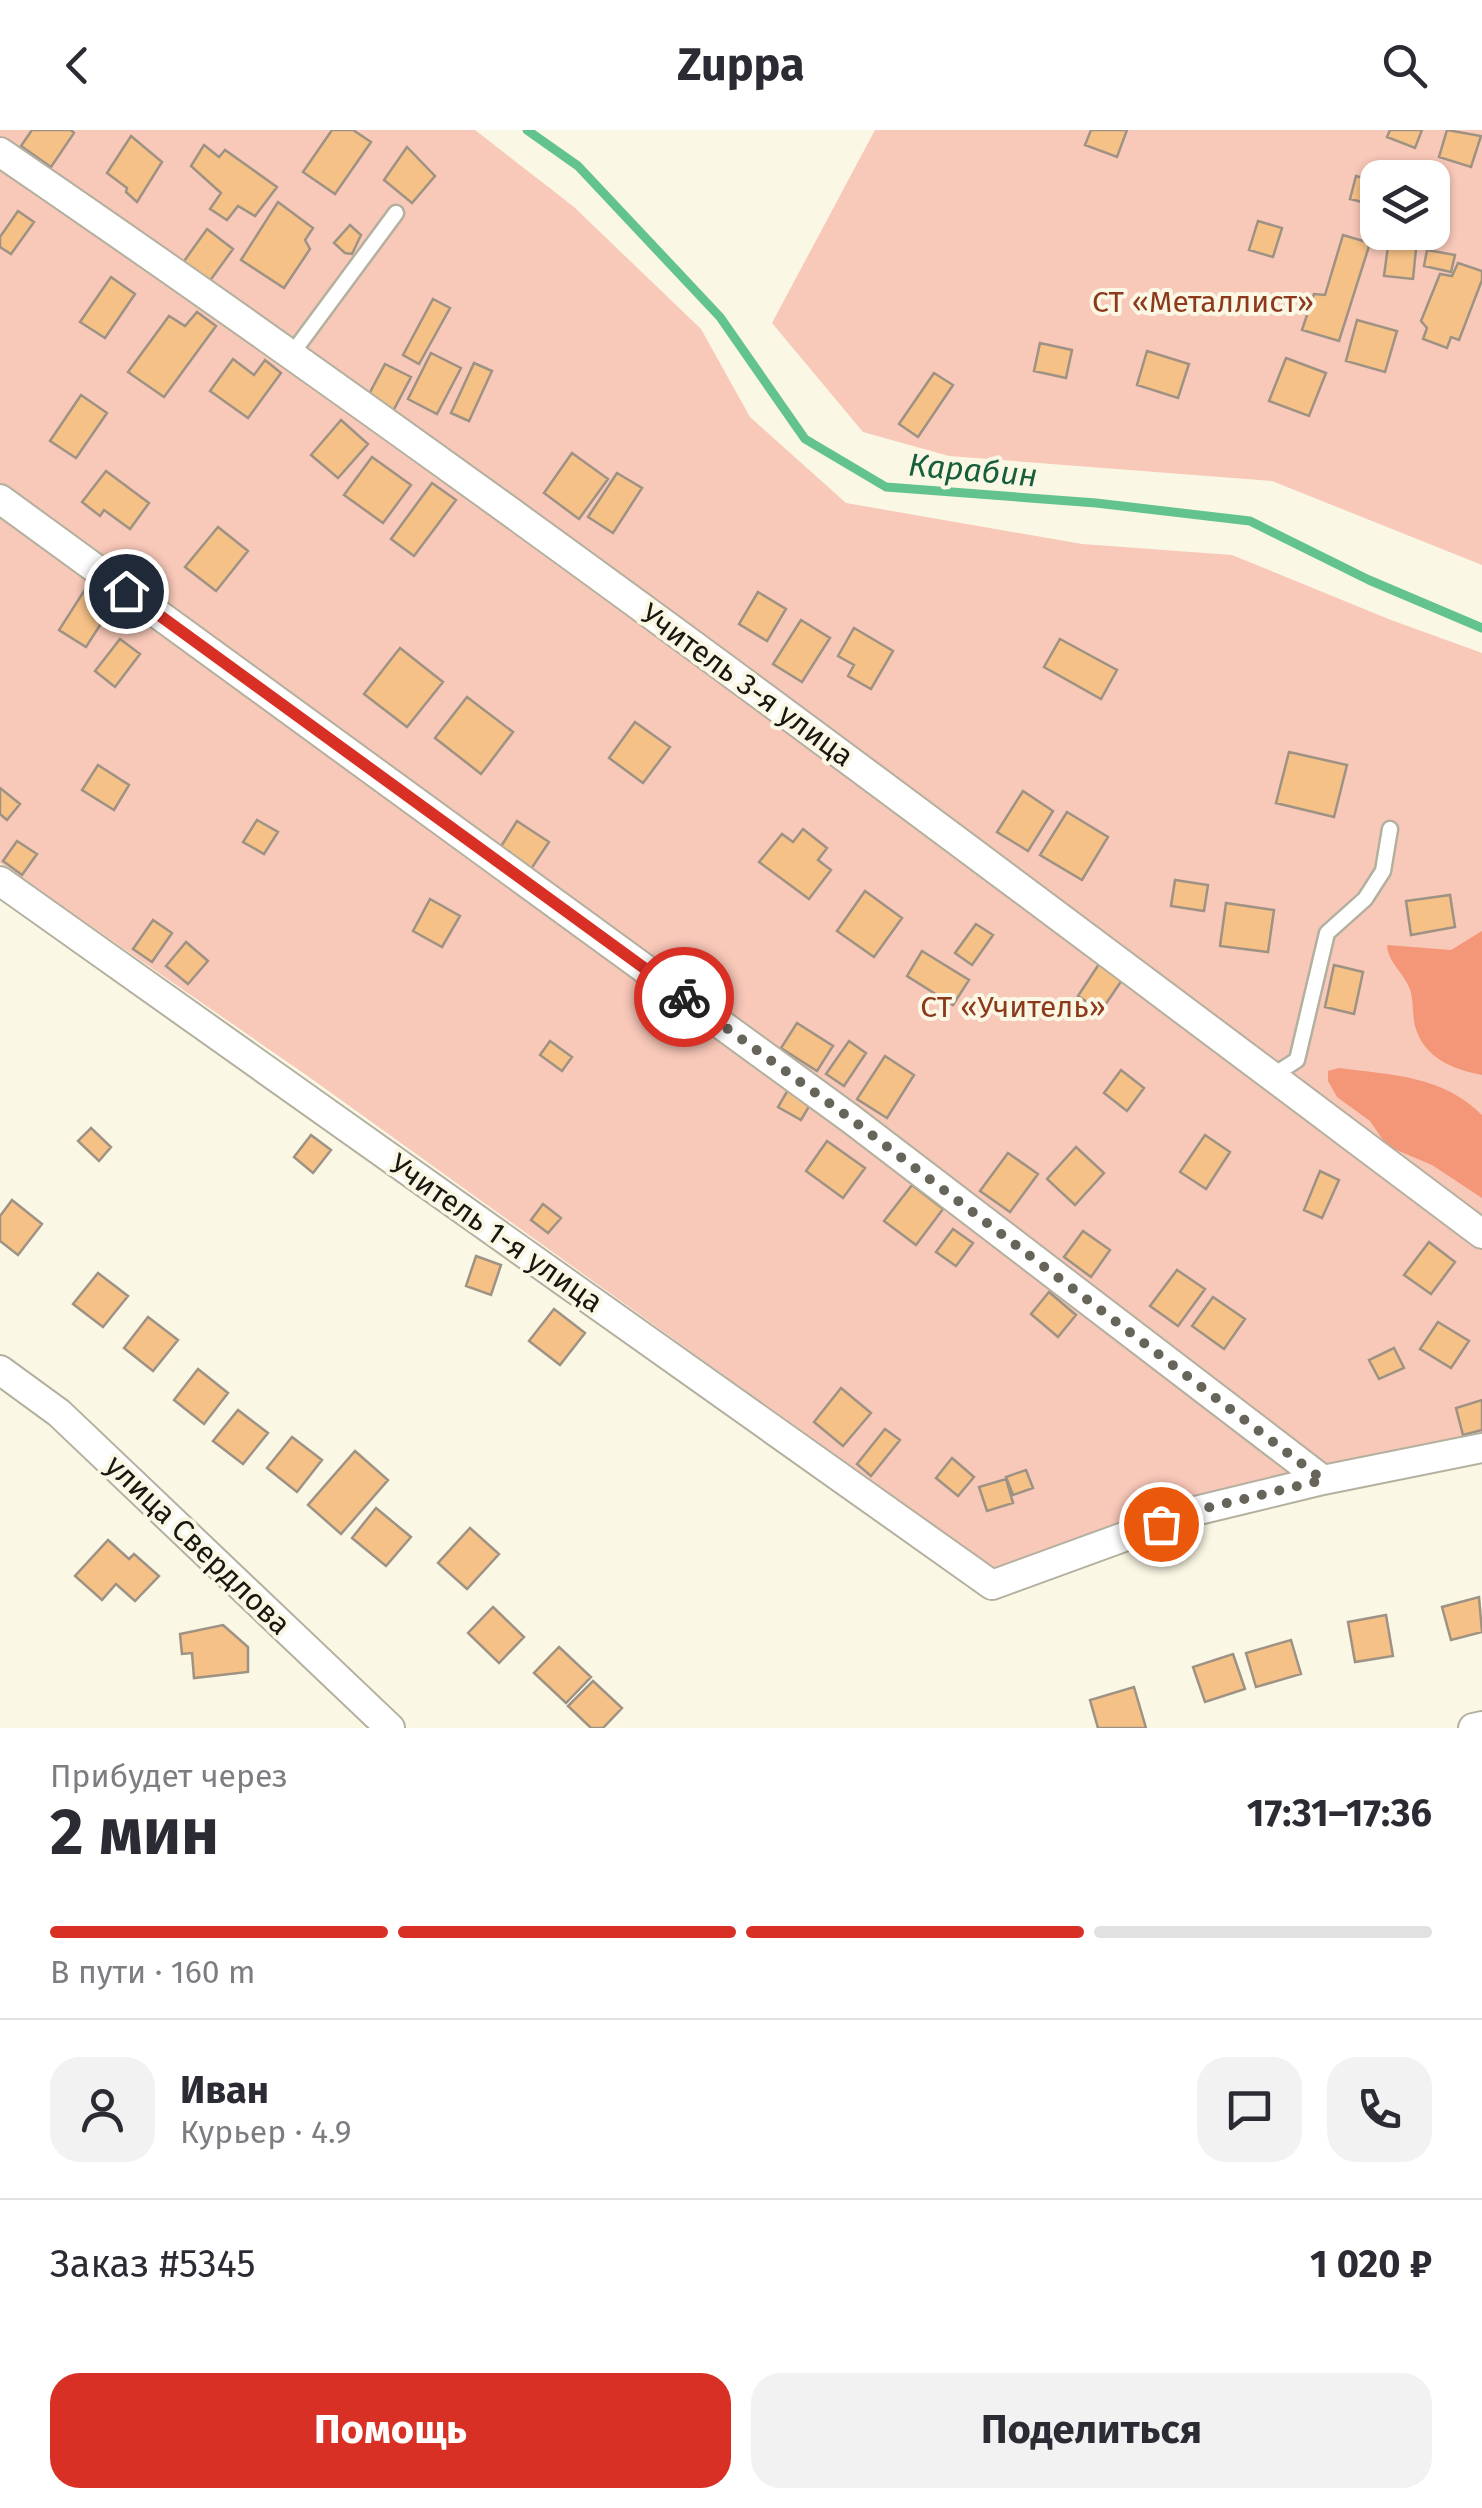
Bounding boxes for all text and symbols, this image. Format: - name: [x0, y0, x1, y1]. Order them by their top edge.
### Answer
- icon: back: [50, 38, 105, 93]
- text: Zuppa: [677, 38, 805, 92]
- icon: search: [1377, 38, 1432, 93]
- map controls: [1360, 160, 1450, 250]
- button: layers: [1360, 160, 1450, 250]
- park label: СТ «Металлист»: [1092, 284, 1314, 320]
- water label: Карабин: [907, 445, 1039, 495]
- pin: [84, 549, 169, 634]
- icon: home: [99, 564, 154, 619]
- street label: Учитель 3-я улица: [634, 596, 860, 774]
- courier: [634, 947, 734, 1047]
- icon: bike: [657, 970, 712, 1025]
- park label: СТ «Учитель»: [920, 989, 1106, 1025]
- street label: Учитель 1-я улица: [382, 1146, 610, 1320]
- street label: улица Свердлова: [98, 1448, 298, 1642]
- pin: [1119, 1482, 1204, 1567]
- icon: bag: [1134, 1497, 1189, 1552]
- text: Прибудет через: [50, 1757, 288, 1795]
- text: 17:31–17:36: [1247, 1790, 1432, 1836]
- text: 2 мин: [50, 1793, 219, 1871]
- text: В пути · 160 m: [50, 1953, 256, 1991]
- button: person: [50, 2057, 155, 2162]
- button: chat: [1197, 2057, 1302, 2162]
- button: phone: [1327, 2057, 1432, 2162]
- text: Иван: [180, 2067, 269, 2113]
- text: Курьер · 4.9: [180, 2113, 352, 2151]
- text: Заказ #5345: [50, 2241, 255, 2287]
- text: 1 020 ₽: [1310, 2241, 1432, 2287]
- button: Помощь: [50, 2373, 731, 2488]
- button: Поделиться: [751, 2373, 1432, 2488]

